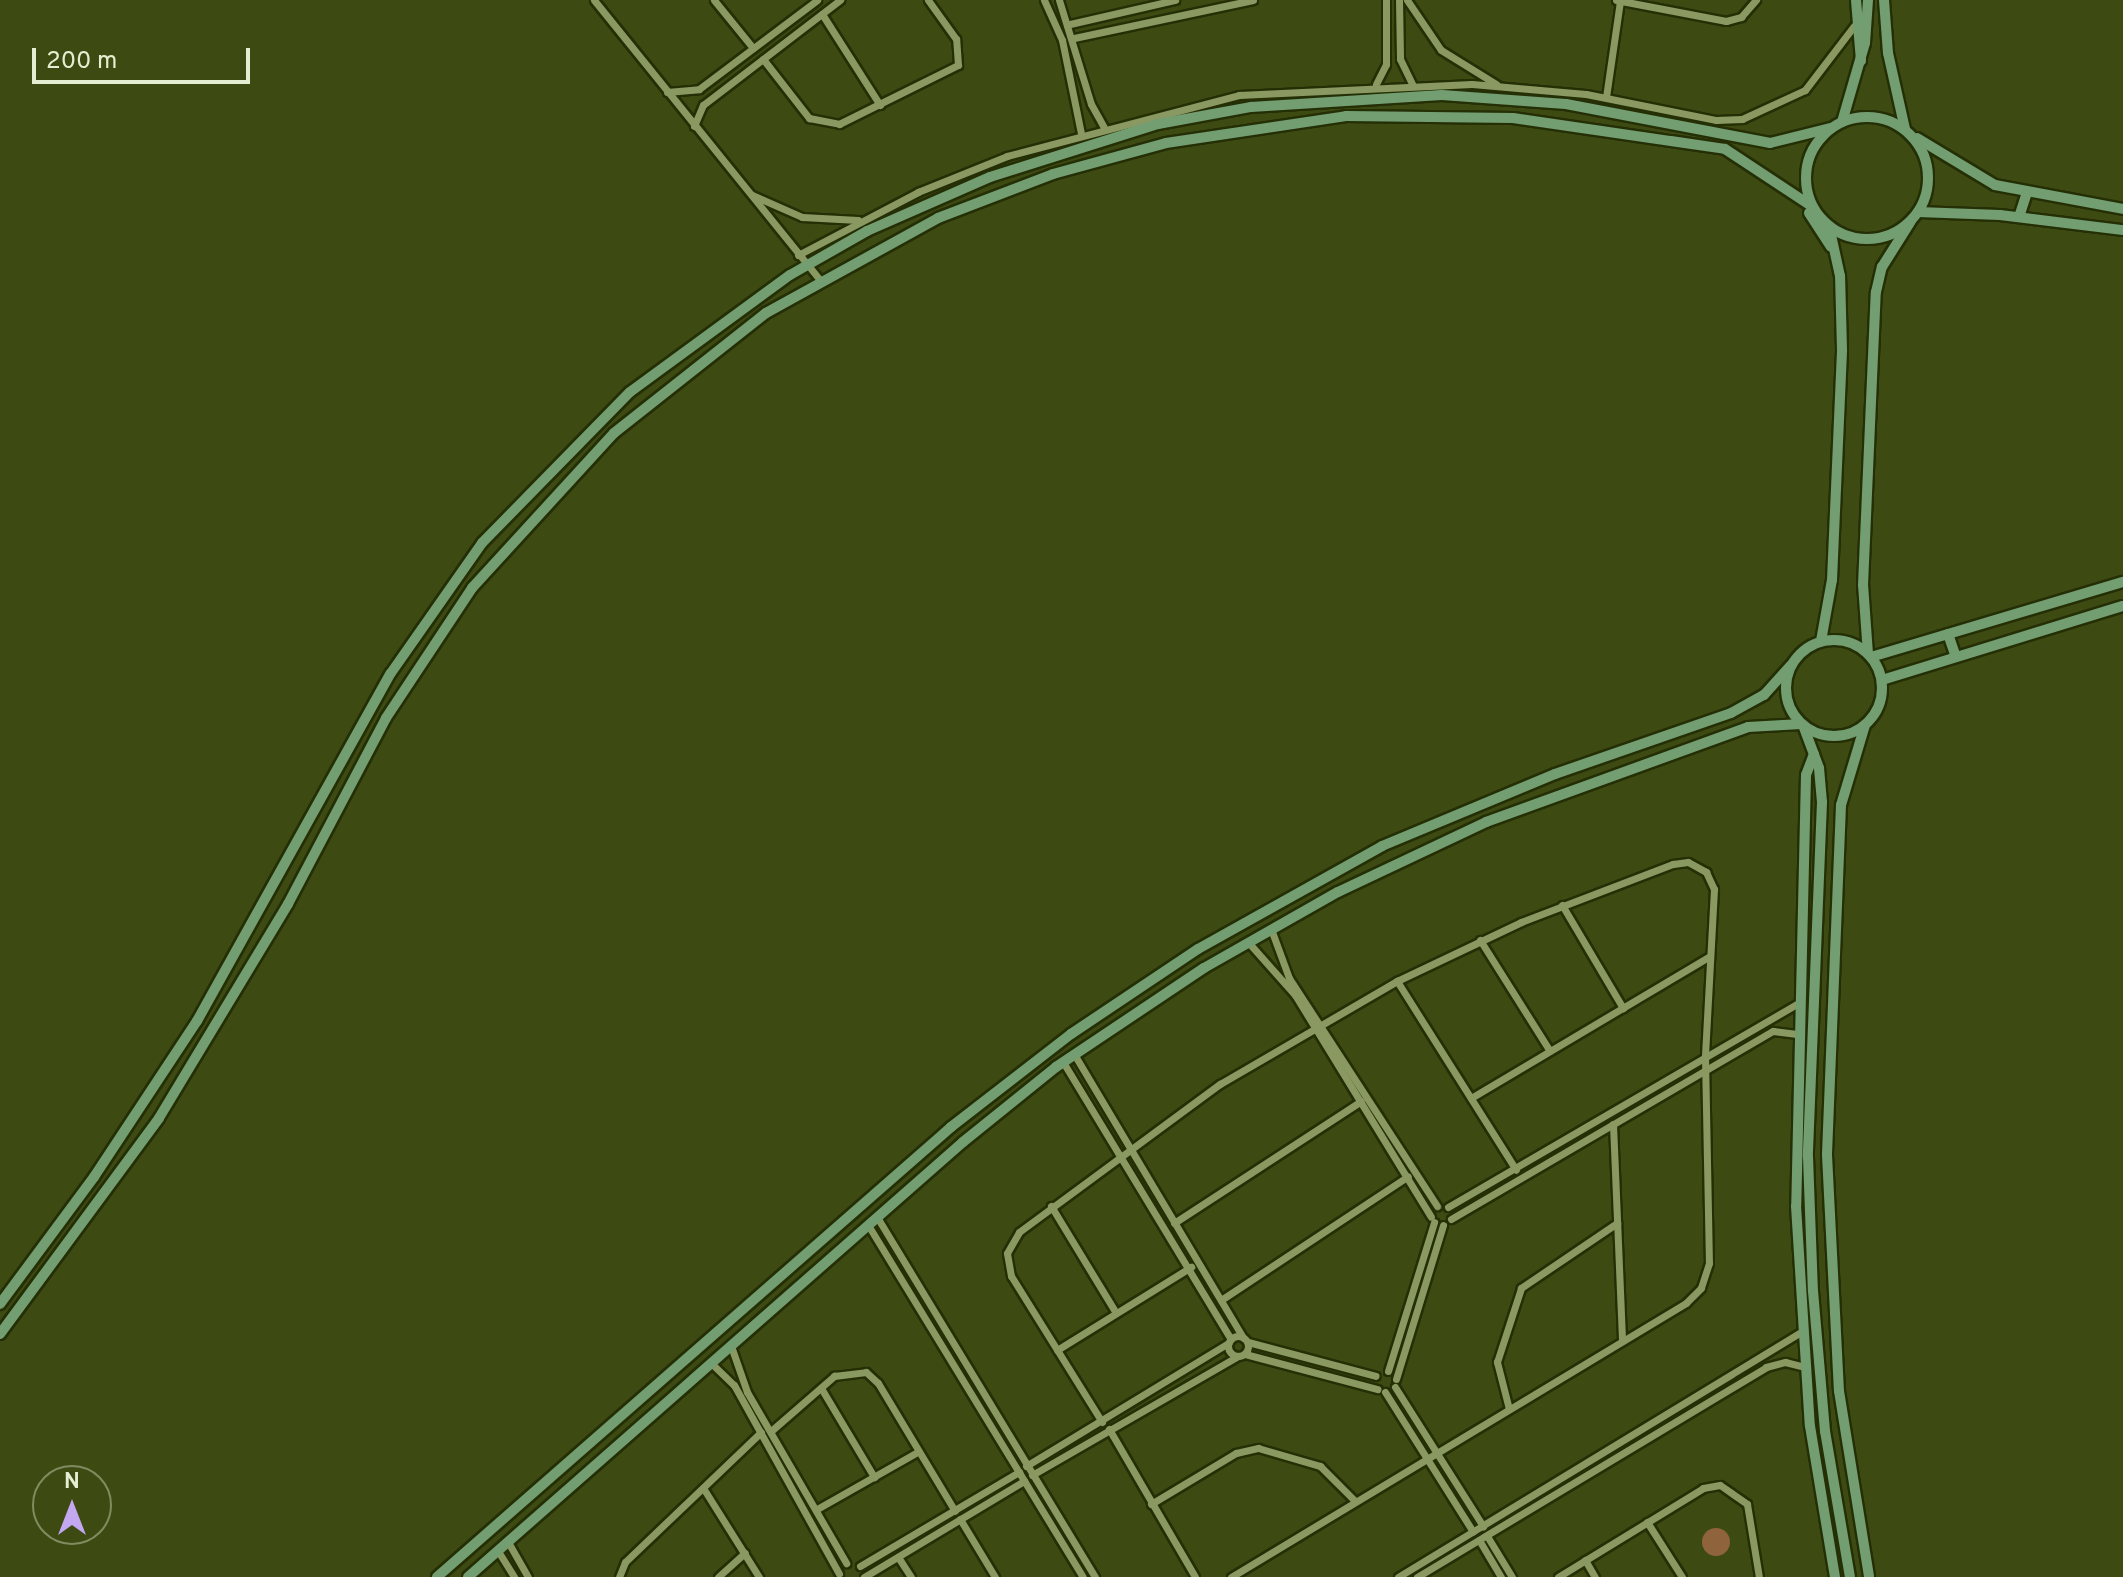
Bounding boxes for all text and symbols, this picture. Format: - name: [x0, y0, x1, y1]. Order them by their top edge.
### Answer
- scale bar: [36, 32, 254, 82]
- text: 200 m: [46, 47, 117, 77]
- north arrow: [32, 1465, 112, 1545]
- text: N: [64, 1469, 80, 1496]

